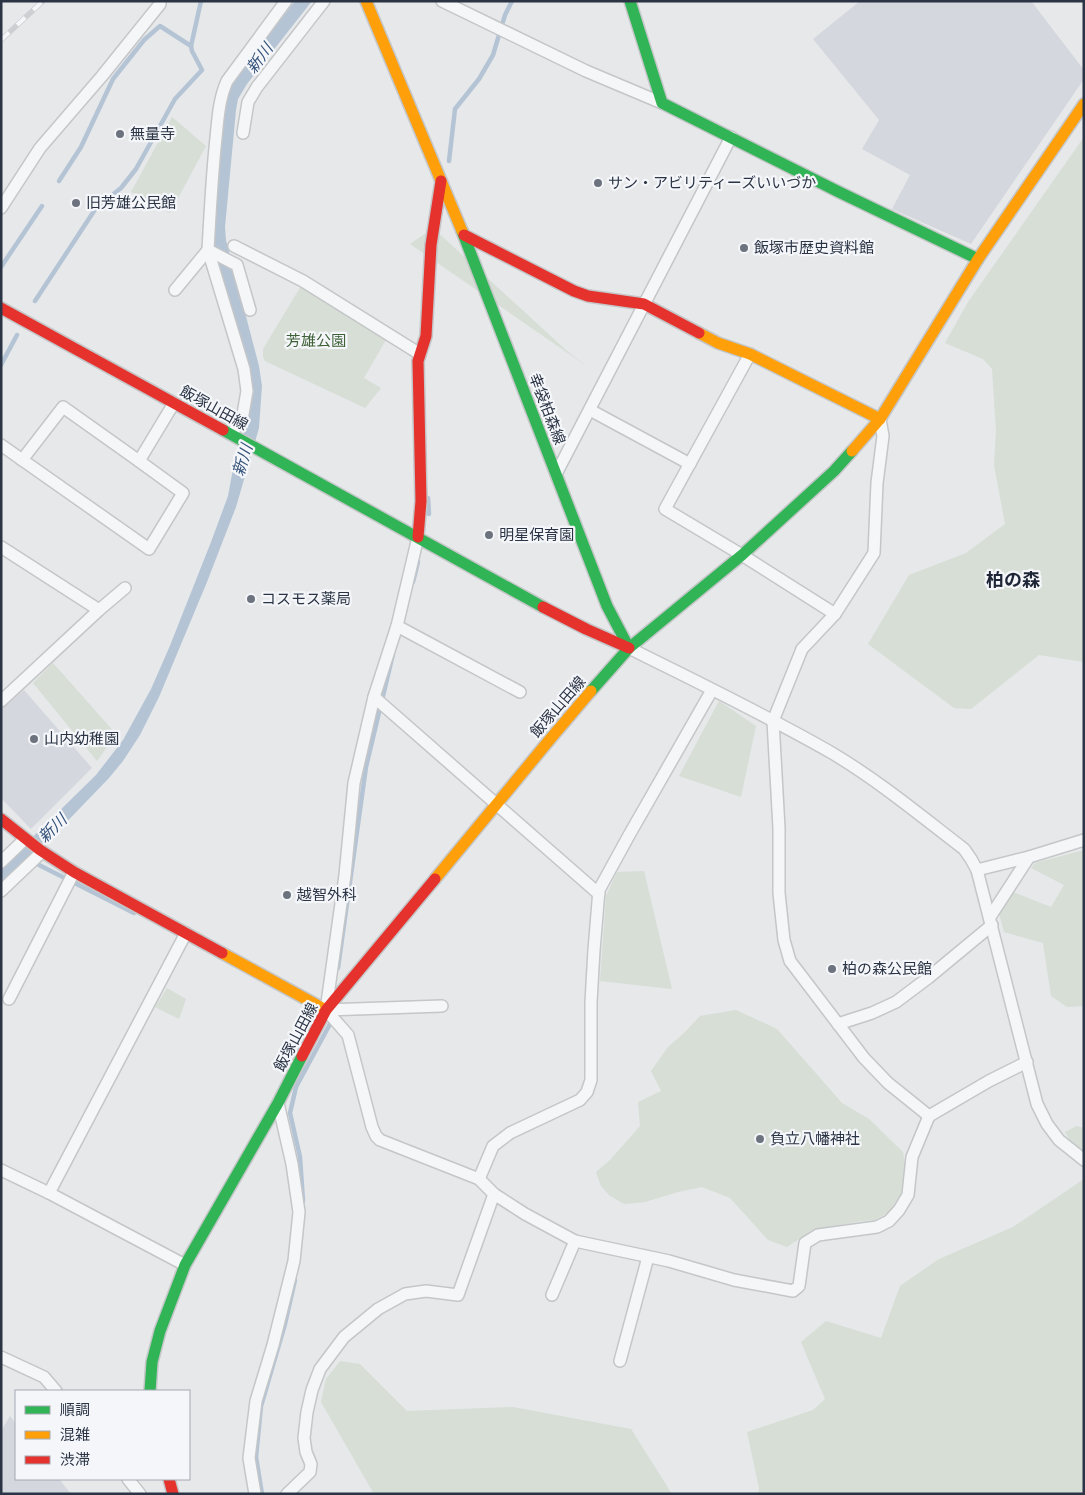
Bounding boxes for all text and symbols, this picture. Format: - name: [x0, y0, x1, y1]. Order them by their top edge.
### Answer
- water label: 新川: [241, 37, 279, 77]
- place label: 無量寺: [130, 123, 175, 143]
- marker: 無量寺: [114, 128, 126, 140]
- place label: サン・アビリティーズいいづか: [608, 172, 816, 192]
- marker: サン・アビリティーズいいづか: [592, 177, 604, 189]
- place label: 旧芳雄公民館: [86, 192, 176, 212]
- marker: 旧芳雄公民館: [70, 197, 82, 209]
- place label: 飯塚市歴史資料館: [754, 237, 874, 257]
- marker: 飯塚市歴史資料館: [738, 242, 750, 254]
- park label: 芳雄公園: [286, 330, 346, 350]
- street label: 幸袋柏森線: [525, 370, 571, 447]
- street label: 飯塚山田線: [177, 380, 252, 434]
- water label: 新川: [227, 440, 258, 479]
- place label: 明星保育園: [499, 524, 574, 544]
- marker: 明星保育園: [483, 529, 495, 541]
- district label: 柏の森: [986, 567, 1040, 591]
- place label: コスモス薬局: [261, 588, 351, 608]
- marker: コスモス薬局: [245, 593, 257, 605]
- street label: 飯塚山田線: [525, 671, 589, 741]
- place label: 山内幼稚園: [44, 728, 119, 748]
- marker: 山内幼稚園: [28, 733, 40, 745]
- water label: 新川: [33, 808, 73, 847]
- place label: 越智外科: [296, 884, 357, 904]
- marker: 越智外科: [281, 889, 293, 901]
- place label: 柏の森公民館: [842, 958, 932, 978]
- marker: 柏の森公民館: [826, 963, 838, 975]
- street label: 飯塚山田線: [269, 999, 322, 1074]
- place label: 負立八幡神社: [770, 1128, 860, 1148]
- marker: 負立八幡神社: [754, 1133, 766, 1145]
- legend: [15, 1390, 190, 1480]
- text: 順調: [60, 1399, 90, 1419]
- text: 混雑: [60, 1424, 90, 1444]
- text: 渋滞: [60, 1449, 90, 1469]

